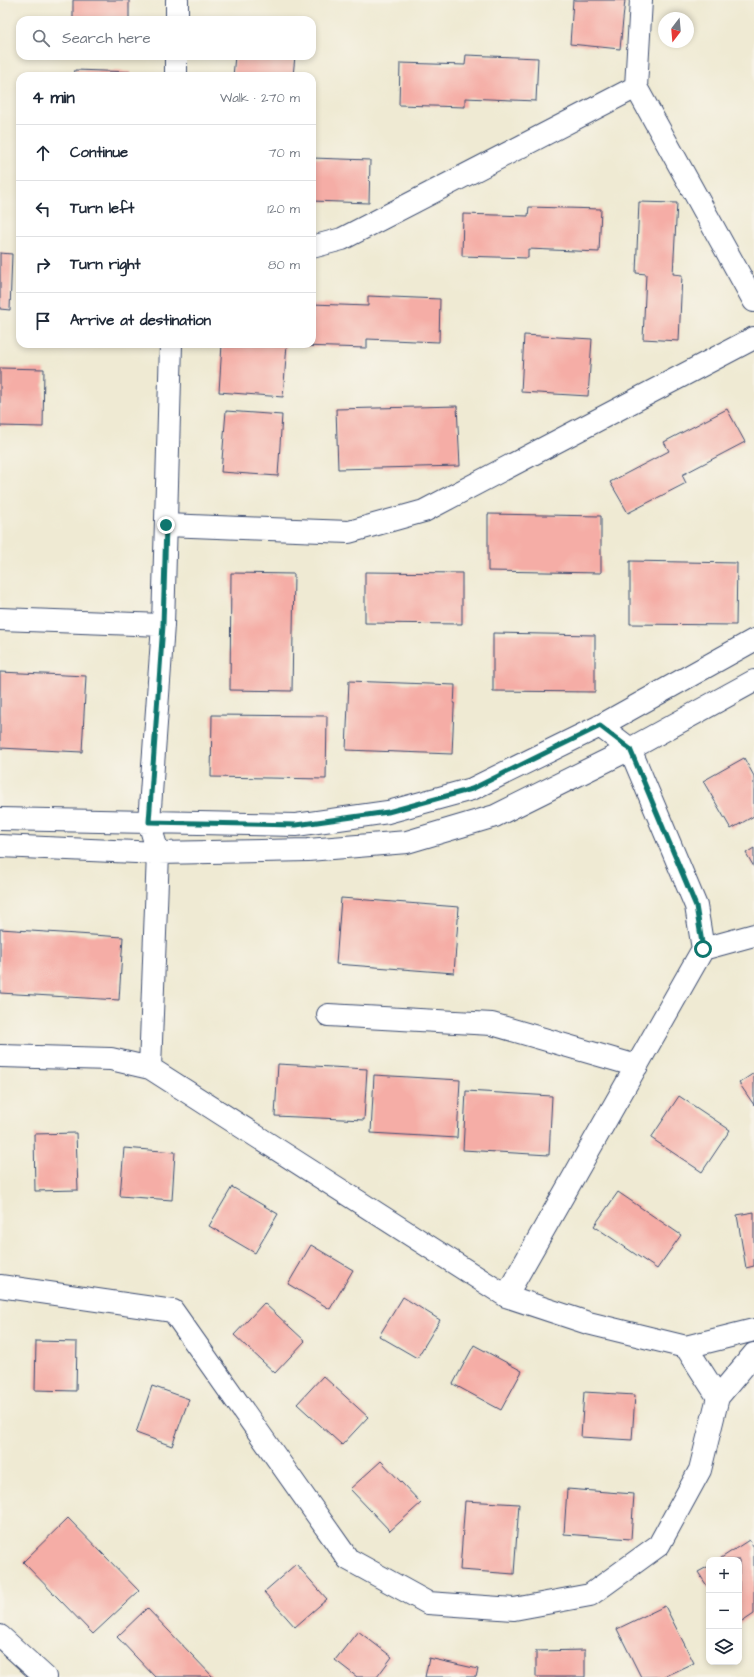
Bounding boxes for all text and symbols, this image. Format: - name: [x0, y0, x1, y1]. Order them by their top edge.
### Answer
- north arrow: [658, 12, 694, 48]
- search box: [16, 16, 316, 60]
- icon: search: [30, 27, 52, 49]
- text: Search here: [62, 28, 151, 49]
- text: 4 min: [32, 86, 75, 110]
- text: Walk · 270 m: [220, 89, 300, 107]
- icon: ahead: [32, 142, 54, 164]
- text: Continue: [70, 142, 128, 163]
- text: 70 m: [268, 144, 300, 162]
- icon: left: [32, 198, 54, 220]
- text: Turn left: [70, 198, 134, 219]
- text: 120 m: [267, 200, 300, 218]
- icon: right: [32, 254, 54, 276]
- text: Turn right: [70, 254, 141, 275]
- text: 80 m: [268, 256, 300, 274]
- icon: arrive: [32, 310, 54, 332]
- text: Arrive at destination: [70, 310, 211, 331]
- route end: [157, 516, 175, 534]
- route start: [694, 940, 712, 958]
- map controls: [706, 1557, 742, 1665]
- button: +: [706, 1557, 742, 1593]
- button: −: [706, 1593, 742, 1629]
- button: layers: [706, 1629, 742, 1665]

